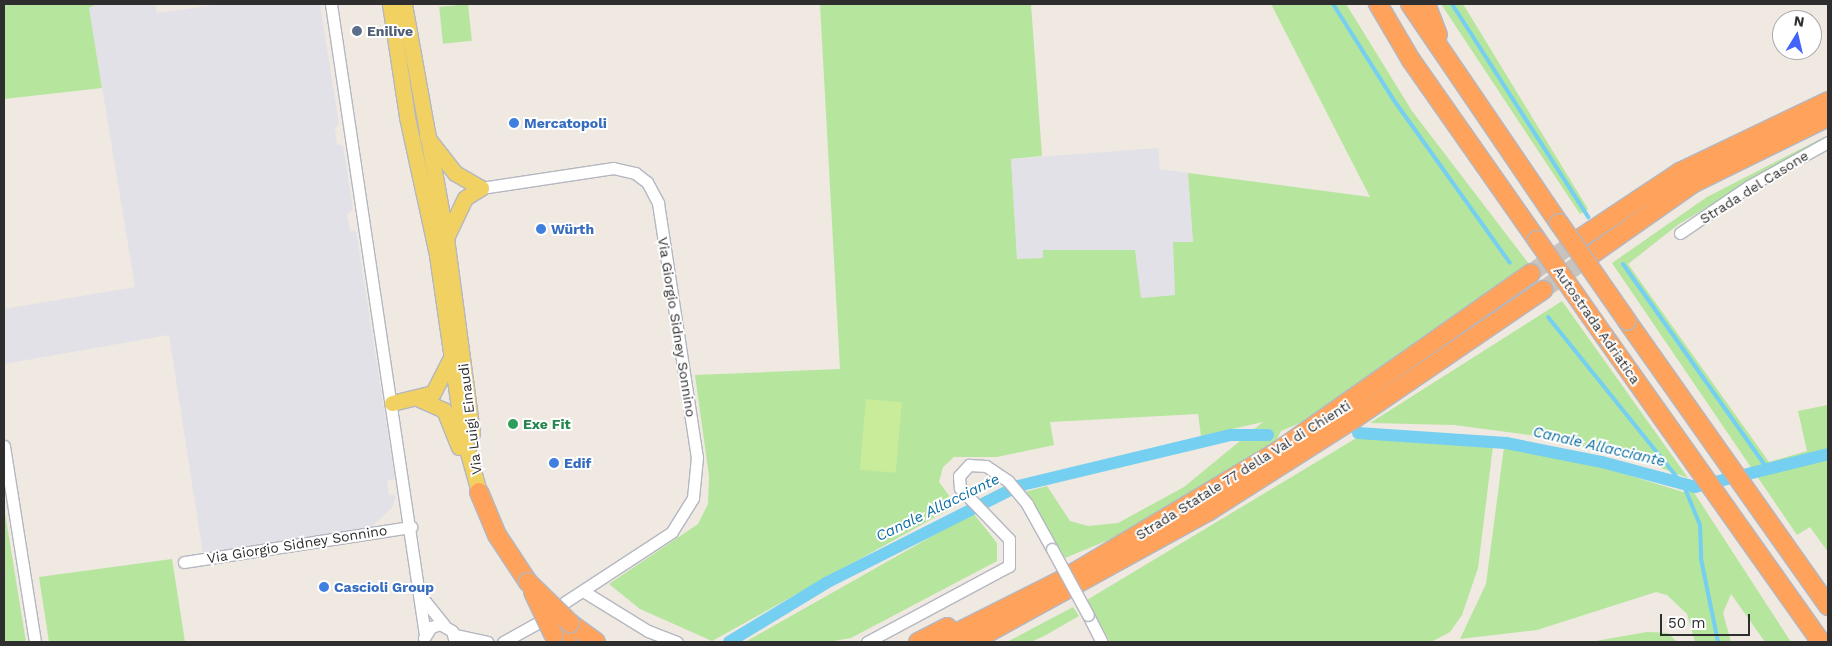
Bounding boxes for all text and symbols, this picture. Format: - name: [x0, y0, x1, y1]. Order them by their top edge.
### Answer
- north arrow: [1772, 10, 1822, 60]
- text: N: [1793, 12, 1806, 30]
- place label: Enilive: [367, 23, 413, 39]
- marker: Enilive: [351, 25, 363, 37]
- place label: Mercatopoli: [524, 115, 607, 131]
- marker: Mercatopoli: [508, 117, 520, 129]
- street label: Strada del Casone: [1696, 147, 1812, 227]
- place label: Würth: [551, 221, 594, 237]
- marker: Würth: [535, 223, 547, 235]
- street label: Via Giorgio Sidney Sonnino: [654, 235, 700, 419]
- street label: Autostrada Adriatica: [1550, 263, 1644, 387]
- street label: Via Luigi Einaudi: [455, 362, 485, 476]
- street label: Strada Statale 77 della Val di Chienti: [1131, 396, 1355, 544]
- place label: Exe Fit: [523, 416, 571, 432]
- marker: Exe Fit: [507, 418, 519, 430]
- water label: Canale Allacciante: [1531, 423, 1667, 471]
- place label: Edif: [564, 455, 591, 471]
- marker: Edif: [548, 457, 560, 469]
- water label: Canale Allacciante: [873, 470, 1003, 546]
- street label: Via Giorgio Sidney Sonnino: [205, 521, 389, 567]
- place label: Cascioli Group: [334, 579, 434, 595]
- marker: Cascioli Group: [318, 581, 330, 593]
- scale bar: [1662, 604, 1752, 636]
- text: 50 m: [1668, 614, 1705, 632]

